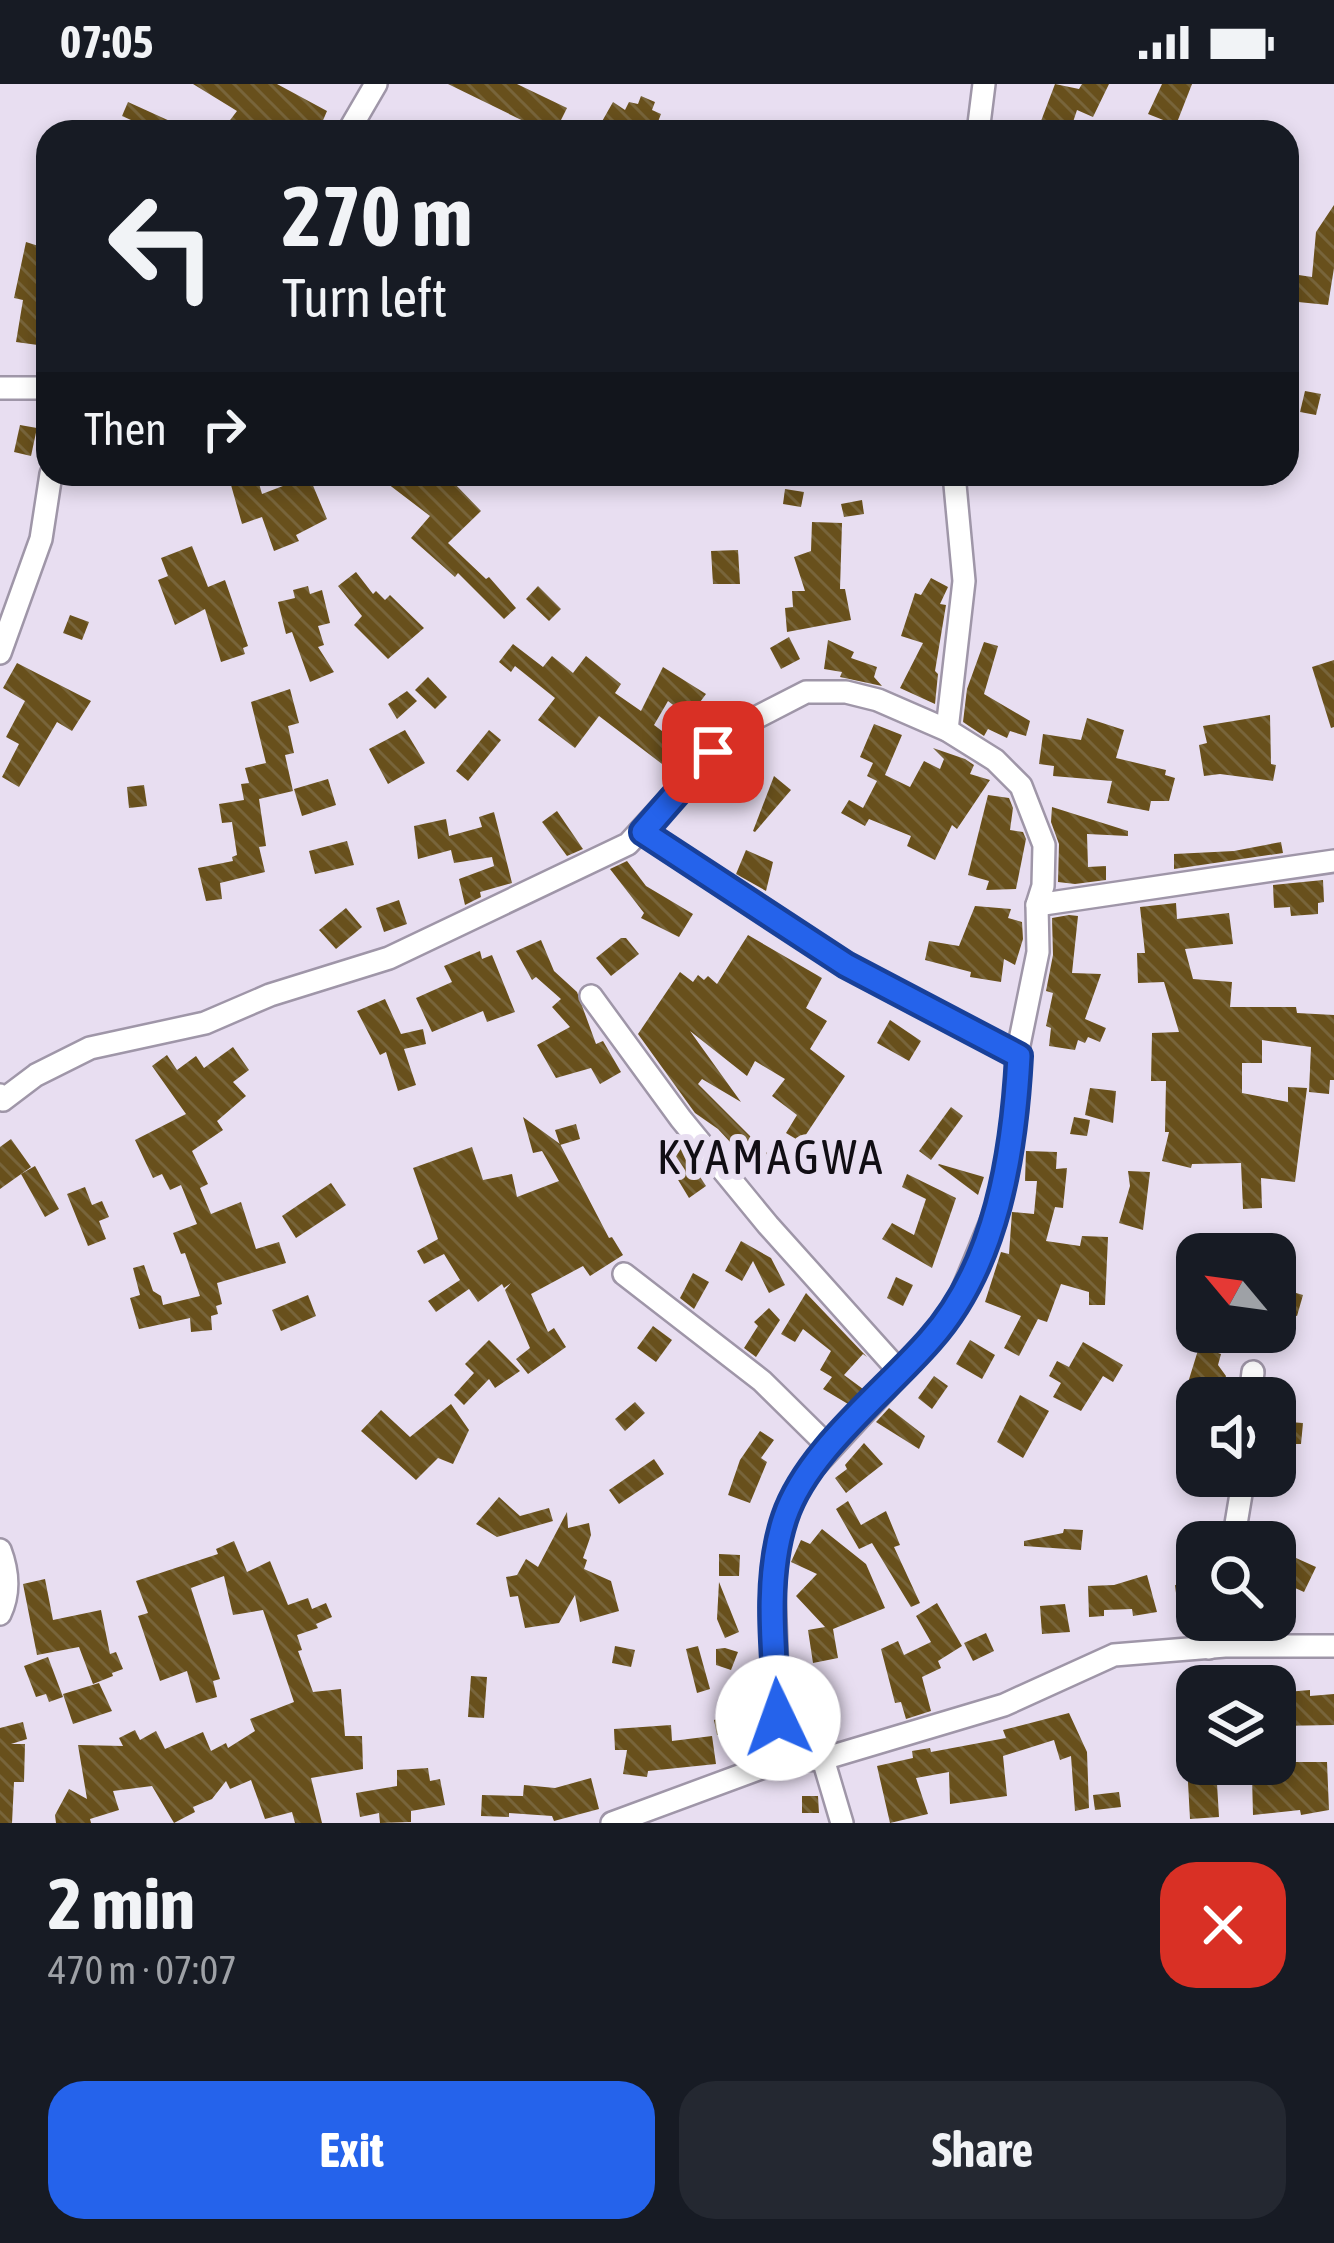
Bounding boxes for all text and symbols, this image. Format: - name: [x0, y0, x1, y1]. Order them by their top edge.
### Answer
- text: 07:05: [60, 16, 154, 68]
- icon: left: [84, 168, 240, 324]
- text: 270 m: [282, 168, 472, 264]
- text: Turn left: [282, 267, 447, 328]
- icon: right: [191, 396, 257, 462]
- text: Then: [84, 403, 167, 455]
- pin: [662, 701, 764, 803]
- icon: arrive: [680, 719, 746, 785]
- district label: KYAMAGWA: [657, 1129, 885, 1184]
- north arrow: [1176, 1233, 1296, 1353]
- map controls: [1176, 1233, 1296, 1785]
- button: sound: [1176, 1377, 1296, 1497]
- button: search: [1176, 1521, 1296, 1641]
- position arrow: [715, 1655, 841, 1781]
- button: layers: [1176, 1665, 1296, 1785]
- text: 2 min: [48, 1862, 195, 1944]
- button: close: [1160, 1862, 1286, 1988]
- text: 470 m · 07:07: [48, 1948, 237, 1992]
- button: Exit: [48, 2081, 655, 2219]
- button: Share: [679, 2081, 1286, 2219]

